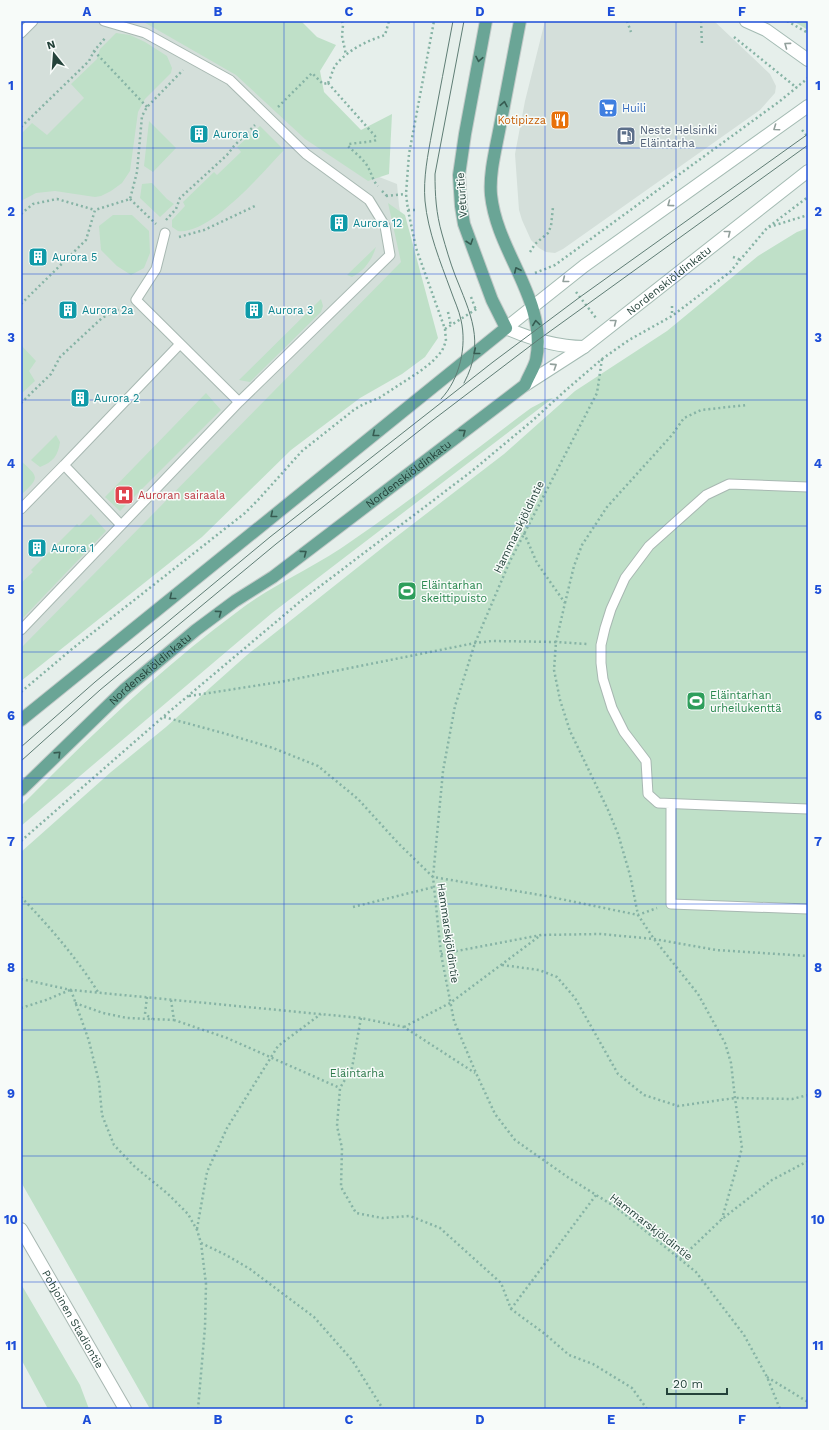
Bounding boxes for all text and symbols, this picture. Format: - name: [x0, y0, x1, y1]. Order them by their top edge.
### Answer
- text: A: [83, 4, 92, 19]
- text: B: [214, 4, 223, 19]
- text: C: [345, 4, 354, 19]
- text: D: [475, 4, 485, 19]
- text: E: [607, 4, 615, 19]
- text: F: [738, 4, 746, 19]
- north arrow: [34, 34, 74, 74]
- text: N: [45, 38, 57, 52]
- one-way arrow: [784, 42, 791, 50]
- one-way arrow: [475, 56, 484, 62]
- text: 1: [8, 78, 14, 93]
- text: 1: [815, 78, 821, 93]
- supermarket icon: Huili: [597, 97, 619, 119]
- one-way arrow: [500, 101, 508, 107]
- place label: Huili: [622, 102, 646, 115]
- restaurant icon: Kotipizza: [549, 109, 571, 131]
- place label: Kotipizza: [497, 114, 546, 127]
- building icon: Aurora 6: [188, 123, 210, 145]
- one-way arrow: [773, 123, 780, 131]
- place label: Neste Helsinki Eläintarha: [640, 124, 717, 150]
- fuel station icon: Neste Helsinki Eläintarha: [615, 125, 637, 147]
- place label: Aurora 6: [213, 128, 259, 141]
- street label: Veturitie: [454, 172, 470, 218]
- one-way arrow: [668, 199, 675, 206]
- text: 2: [7, 204, 15, 219]
- text: 2: [814, 204, 822, 219]
- building icon: Aurora 12: [328, 212, 350, 234]
- place label: Aurora 12: [353, 217, 402, 230]
- one-way arrow: [723, 231, 730, 238]
- one-way arrow: [466, 239, 474, 246]
- street label: Nordenskiöldinkatu: [624, 243, 714, 318]
- building icon: Aurora 5: [27, 246, 49, 268]
- place label: Aurora 5: [52, 251, 97, 264]
- one-way arrow: [514, 267, 522, 274]
- one-way arrow: [563, 276, 570, 283]
- building icon: Aurora 2a: [57, 299, 79, 321]
- building icon: Aurora 3: [243, 299, 265, 321]
- place label: Aurora 2a: [82, 304, 134, 317]
- place label: Aurora 3: [268, 304, 313, 317]
- one-way arrow: [532, 320, 541, 326]
- one-way arrow: [610, 320, 617, 327]
- text: 3: [7, 330, 15, 345]
- text: 3: [814, 330, 822, 345]
- one-way arrow: [473, 347, 480, 354]
- one-way arrow: [550, 364, 557, 371]
- building icon: Aurora 2: [69, 387, 91, 409]
- place label: Aurora 2: [94, 392, 139, 405]
- one-way arrow: [372, 429, 379, 436]
- one-way arrow: [459, 430, 466, 437]
- street label: Nordenskiöldinkatu: [363, 437, 454, 511]
- text: 4: [7, 456, 16, 471]
- text: 4: [814, 456, 823, 471]
- street label: Hammarskjöldintie: [491, 479, 547, 575]
- hospital icon: Auroran sairaala: [113, 484, 135, 506]
- place label: Auroran sairaala: [138, 489, 225, 502]
- one-way arrow: [271, 510, 278, 517]
- building icon: Aurora 1: [26, 537, 48, 559]
- place label: Aurora 1: [51, 542, 94, 555]
- one-way arrow: [300, 551, 307, 558]
- place label: Eläintarhan skeittipuisto: [421, 579, 487, 605]
- sports icon: Eläintarhan skeittipuisto: [396, 580, 418, 602]
- text: 5: [7, 582, 15, 597]
- text: 5: [814, 582, 822, 597]
- one-way arrow: [170, 592, 177, 599]
- one-way arrow: [215, 610, 222, 618]
- street label: Nordenskiöldinkatu: [106, 630, 194, 708]
- place label: Eläintarhan urheilukenttä: [710, 689, 781, 715]
- sports icon: Eläintarhan urheilukenttä: [685, 690, 707, 712]
- text: 6: [7, 708, 15, 723]
- text: 6: [814, 708, 822, 723]
- one-way arrow: [53, 751, 61, 759]
- text: 7: [7, 834, 15, 849]
- text: 7: [814, 834, 822, 849]
- street label: Hammarskjöldintie: [435, 882, 461, 984]
- text: 8: [7, 960, 15, 975]
- text: 8: [814, 960, 822, 975]
- park label: Eläintarha: [330, 1067, 384, 1080]
- text: 9: [7, 1086, 15, 1101]
- text: 9: [814, 1086, 822, 1101]
- street label: Hammarskjöldintie: [607, 1191, 695, 1263]
- text: 10: [4, 1212, 18, 1227]
- text: 10: [811, 1212, 825, 1227]
- street label: Pohjoinen Stadiontie: [40, 1268, 106, 1370]
- text: 11: [5, 1338, 17, 1353]
- text: 11: [812, 1338, 824, 1353]
- scale bar: [667, 1370, 727, 1396]
- text: 20 m: [673, 1377, 703, 1391]
- text: A: [83, 1412, 92, 1427]
- text: B: [214, 1412, 223, 1427]
- text: C: [345, 1412, 354, 1427]
- text: D: [475, 1412, 485, 1427]
- text: E: [607, 1412, 615, 1427]
- text: F: [738, 1412, 746, 1427]

